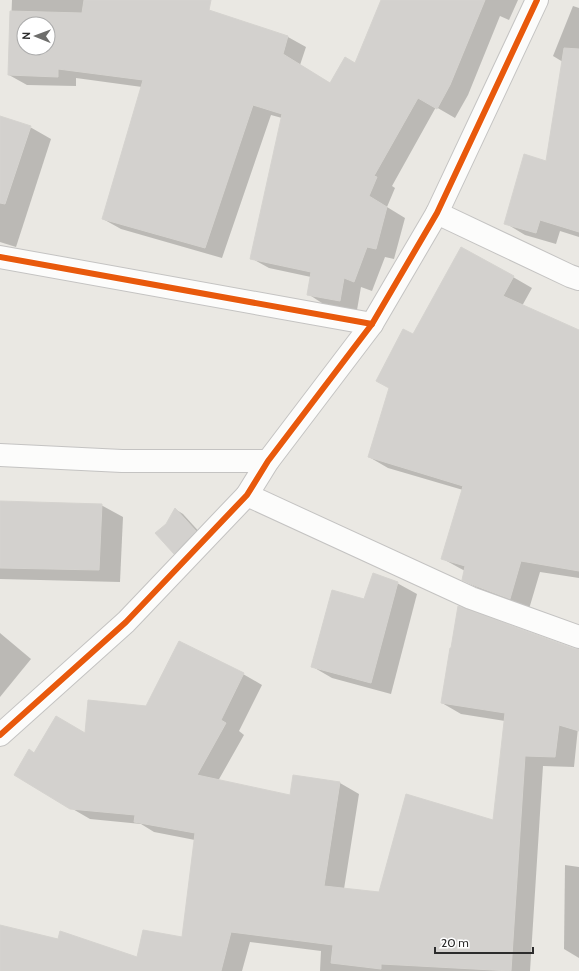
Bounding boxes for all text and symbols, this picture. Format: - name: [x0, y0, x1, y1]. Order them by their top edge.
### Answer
- north arrow: [16, 16, 56, 56]
- text: N: [19, 32, 33, 40]
- scale bar: [435, 929, 533, 955]
- text: 20 m: [441, 935, 469, 950]

